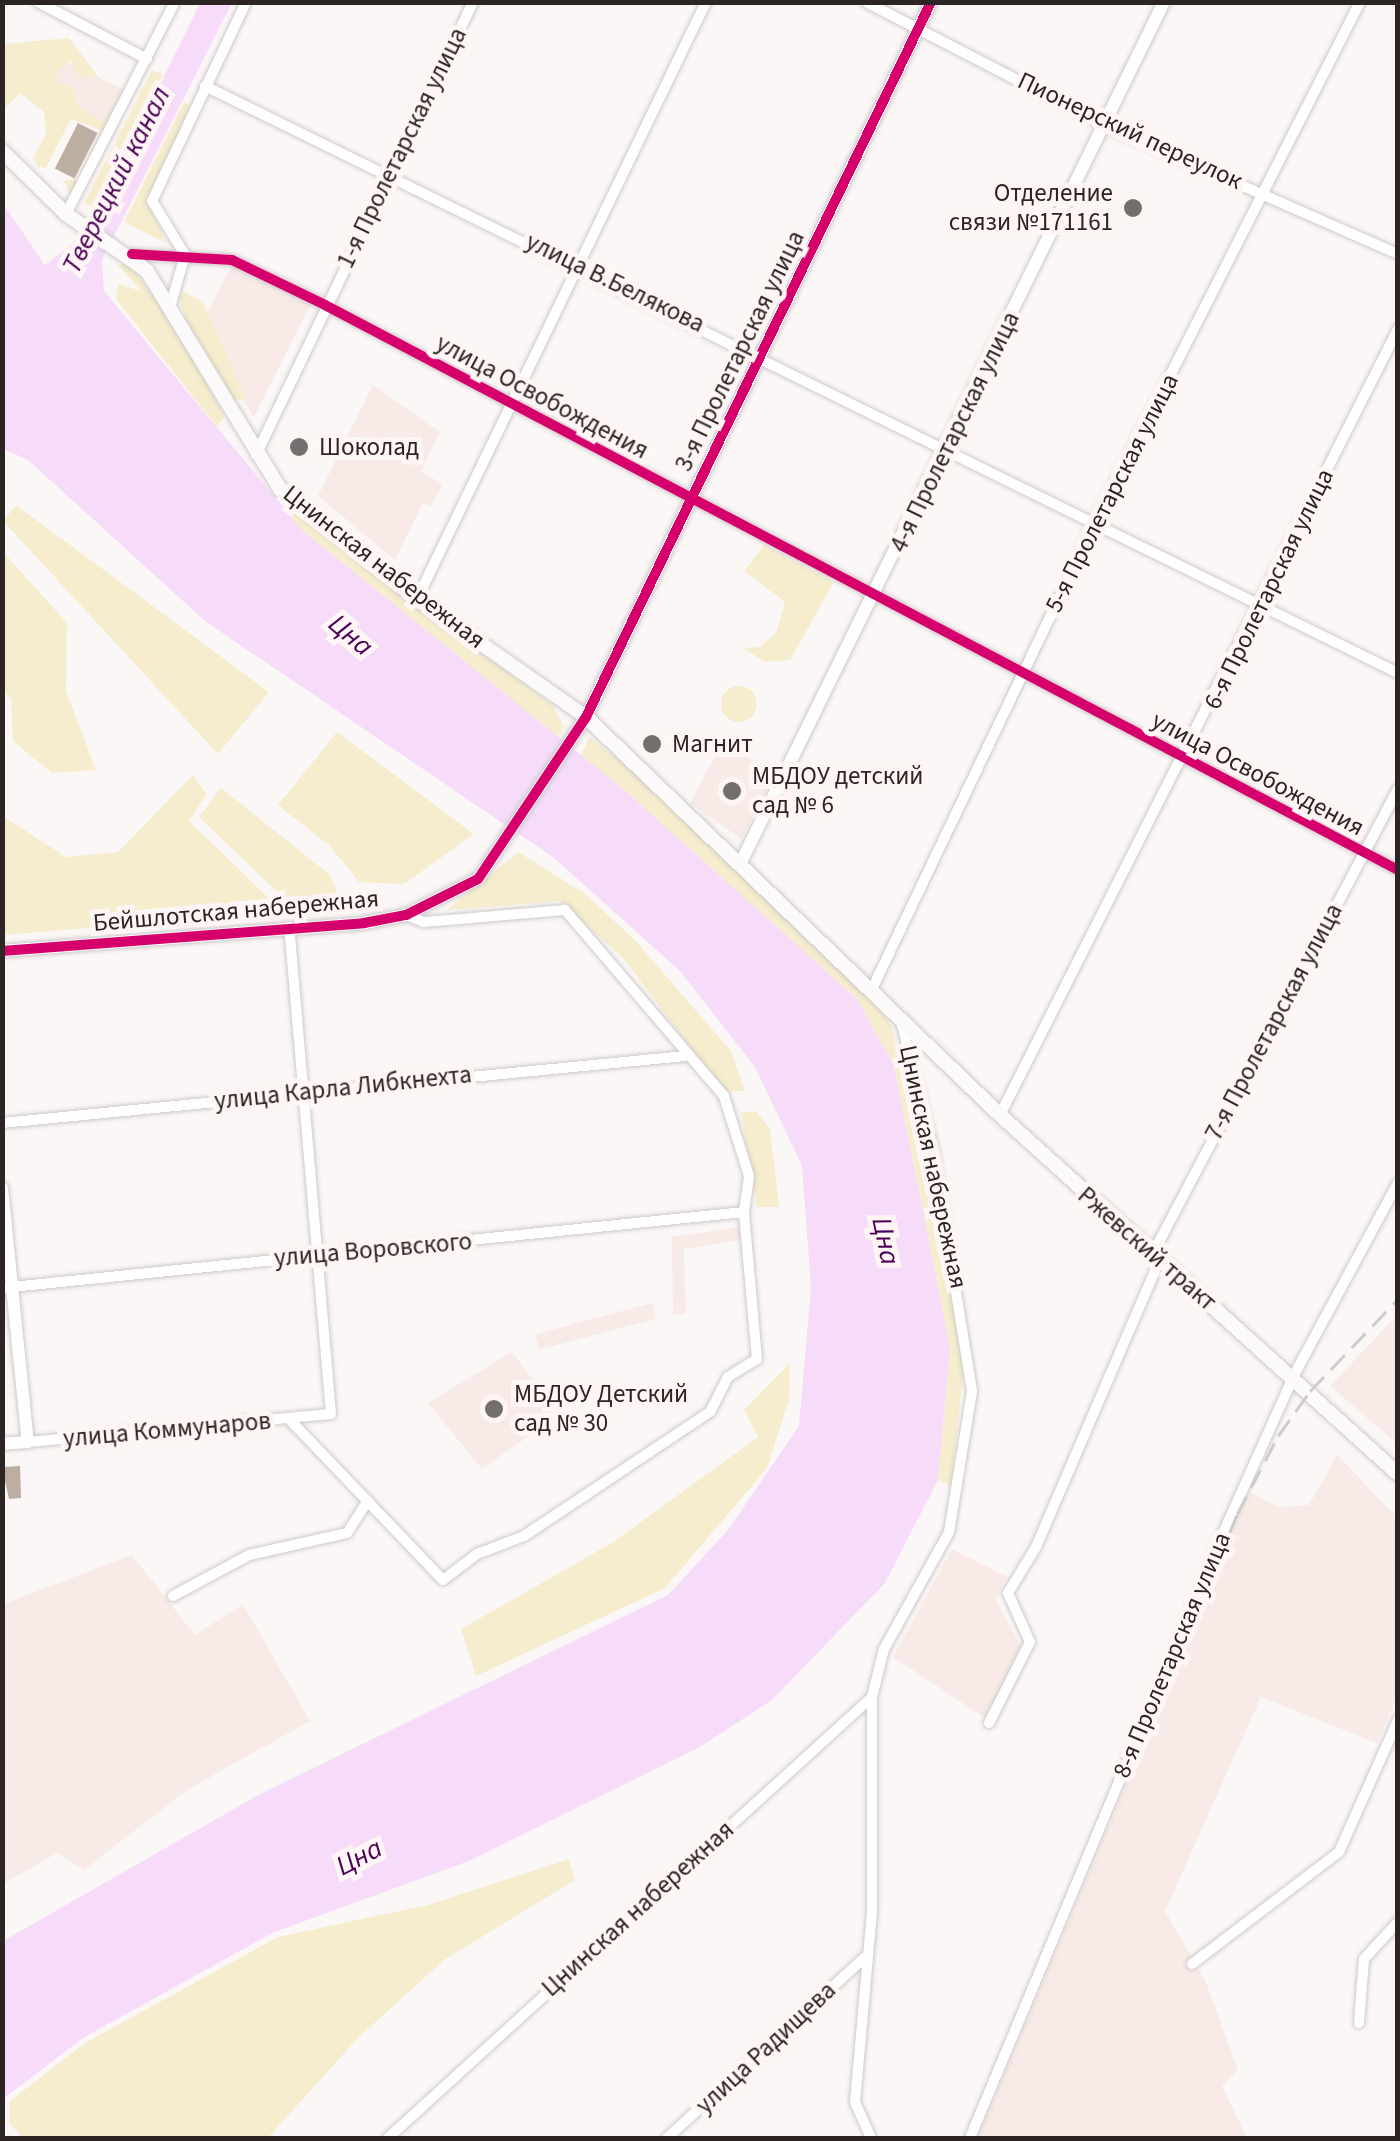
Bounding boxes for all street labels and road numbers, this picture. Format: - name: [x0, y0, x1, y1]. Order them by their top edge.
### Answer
- street label: 1-я Пролетарская улица: [331, 23, 473, 273]
- street label: Пионерский переулок: [1013, 66, 1247, 196]
- street label: 3-я Пролетарская улица: [669, 226, 811, 476]
- street label: улица В.Белякова: [521, 227, 709, 339]
- street label: 4-я Пролетарская улица: [884, 307, 1026, 557]
- street label: улица Освобождения: [431, 328, 653, 466]
- street label: 5-я Пролетарская улица: [1039, 369, 1185, 617]
- street label: 6-я Пролетарская улица: [1198, 464, 1340, 714]
- street label: Цнинская набережная: [277, 479, 491, 655]
- street label: улица Освобождения: [1147, 705, 1369, 843]
- street label: Бейшлотская набережная: [92, 884, 380, 938]
- street label: 7-я Пролетарская улица: [1199, 899, 1349, 1145]
- street label: Цнинская набережная: [893, 1043, 973, 1291]
- street label: улица Карла Либкнехта: [213, 1060, 473, 1116]
- street label: Ржевский тракт: [1071, 1181, 1223, 1317]
- street label: улица Воровского: [273, 1226, 473, 1274]
- street label: улица Коммунаров: [62, 1406, 272, 1454]
- street label: 8-я Пролетарская улица: [1107, 1528, 1237, 1782]
- street label: Цнинская набережная: [536, 1815, 740, 2003]
- street label: улица Радищева: [690, 1976, 842, 2120]

